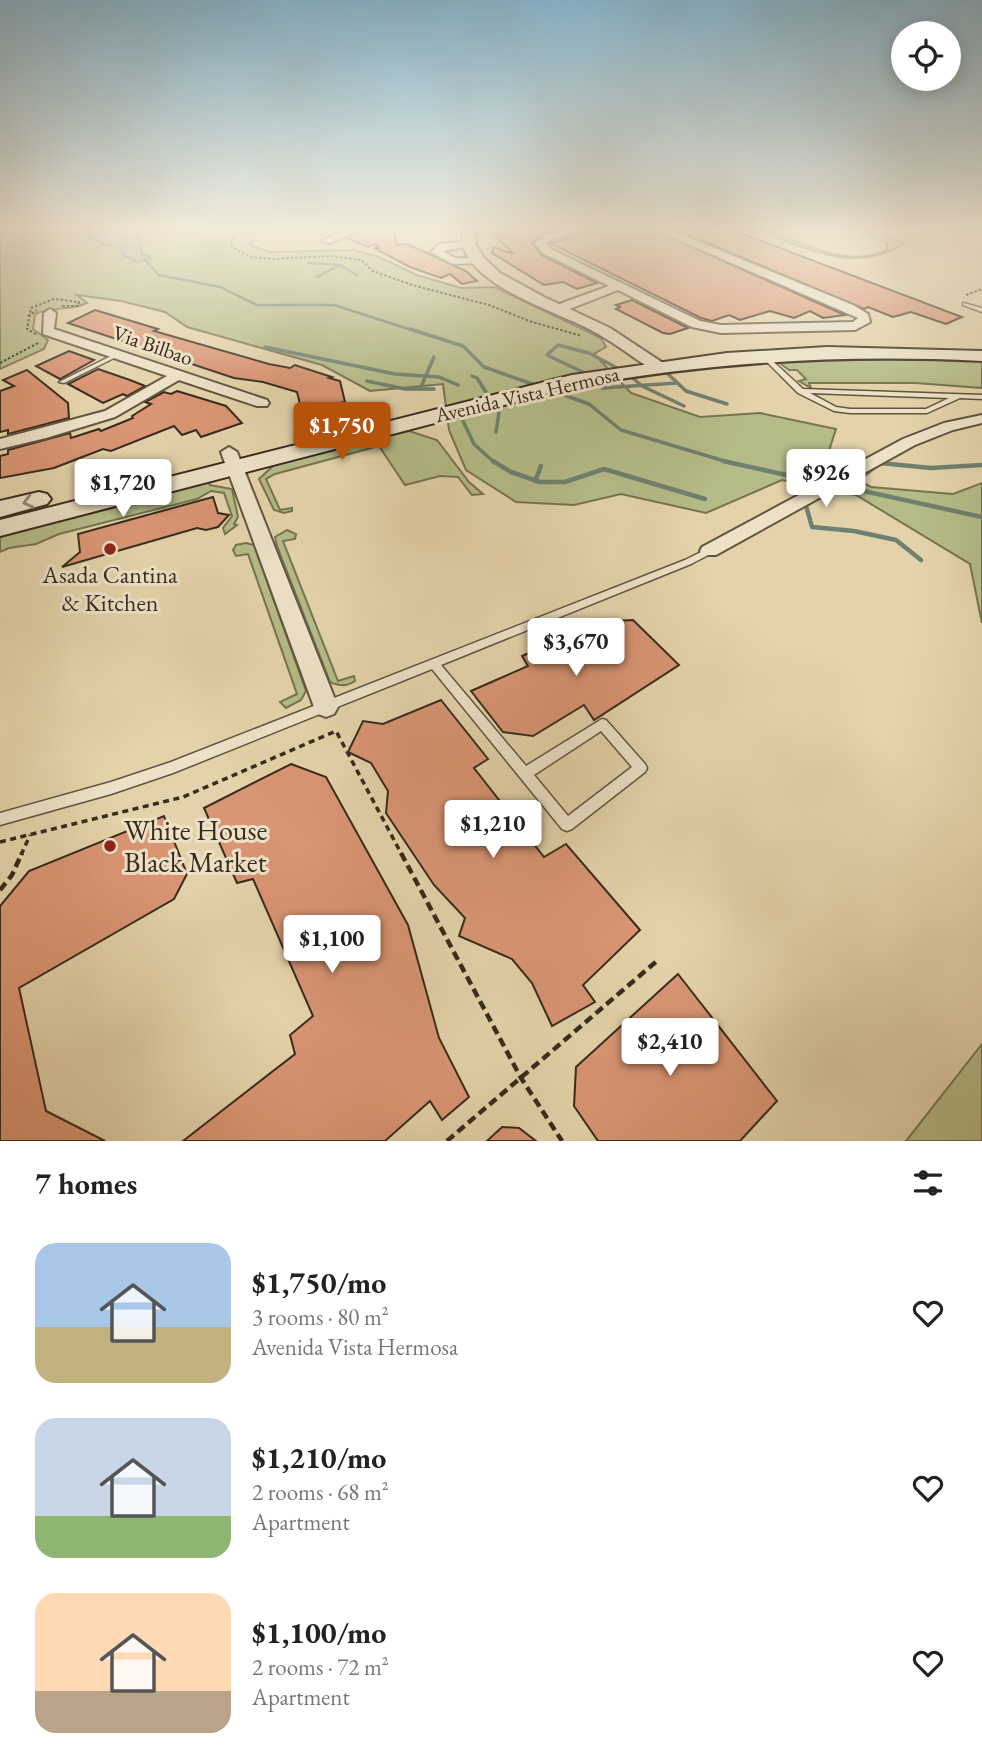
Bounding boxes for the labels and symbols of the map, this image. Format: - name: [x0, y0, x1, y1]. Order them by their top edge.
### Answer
- street label: Via Bilbao: [109, 319, 197, 371]
- street label: Avenida Vista Hermosa: [431, 360, 622, 429]
- pin: $1,750: [285, 402, 399, 462]
- pin: $926: [785, 449, 867, 509]
- pin: $1,720: [66, 460, 180, 519]
- one-way arrow: [22, 494, 34, 508]
- marker: Asada Cantina & Kitchen: [102, 541, 118, 557]
- place label: Asada Cantina & Kitchen: [41, 559, 178, 618]
- pin: $3,670: [519, 618, 633, 678]
- pin: $1,210: [436, 800, 550, 860]
- place label: White House Black Market: [124, 812, 268, 880]
- marker: White House Black Market: [102, 838, 118, 854]
- pin: $1,100: [275, 916, 389, 975]
- pin: $2,410: [613, 1018, 727, 1078]

